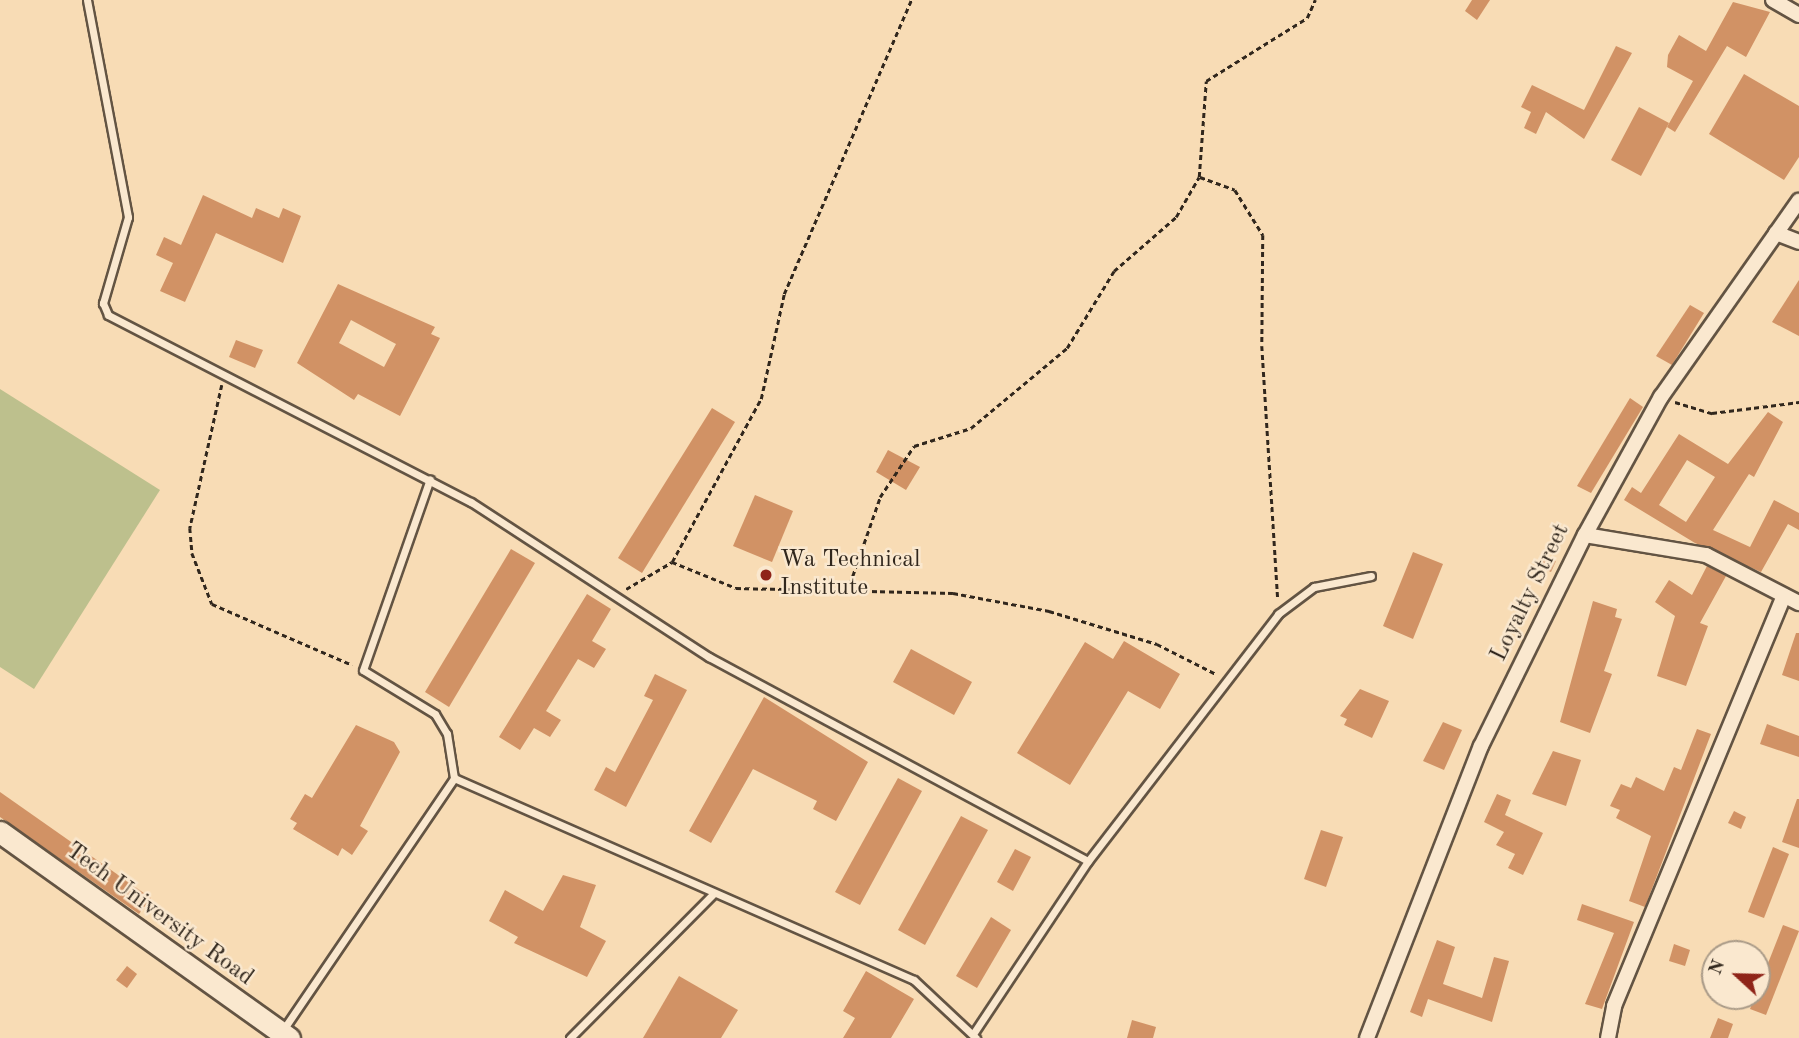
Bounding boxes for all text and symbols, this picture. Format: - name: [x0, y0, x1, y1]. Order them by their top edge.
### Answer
- street label: Loyalty Street: [1485, 519, 1577, 667]
- place label: Wa Technical Institute: [780, 547, 921, 603]
- marker: Wa Technical Institute: [758, 567, 774, 583]
- street label: Tech University Road: [59, 837, 259, 993]
- north arrow: [1701, 940, 1771, 1010]
- text: N: [1706, 957, 1729, 978]

